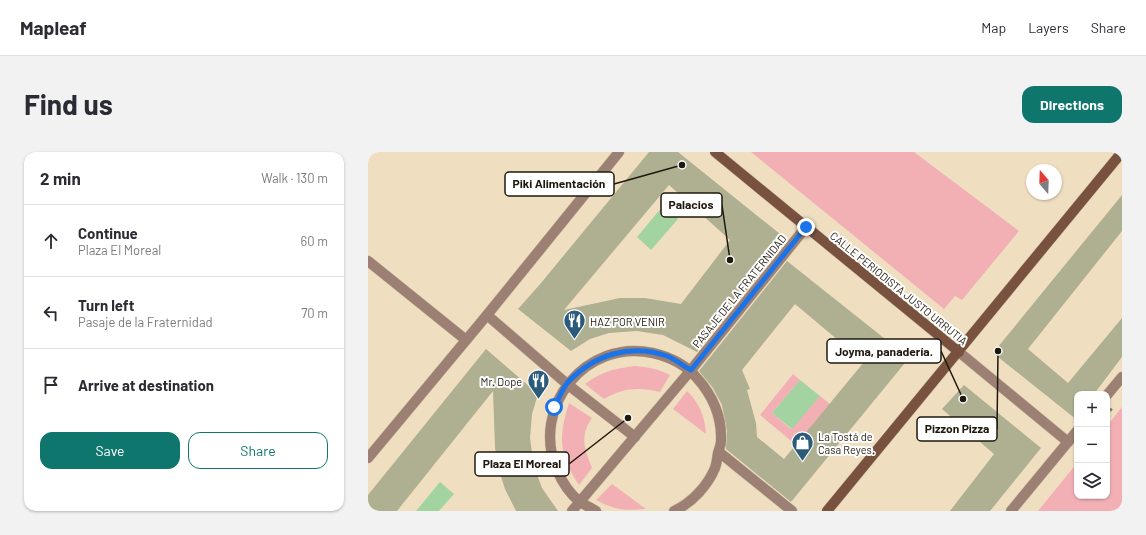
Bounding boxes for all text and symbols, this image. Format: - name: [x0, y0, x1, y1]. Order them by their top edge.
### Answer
- text: Mapleaf: [20, 16, 87, 39]
- text: Map: [981, 19, 1006, 36]
- text: Layers: [1028, 19, 1069, 36]
- text: Share: [1091, 19, 1126, 36]
- button: Directions: [1022, 86, 1122, 123]
- text: Find us: [24, 87, 113, 121]
- north arrow: [1026, 164, 1062, 200]
- text: 2 min: [40, 168, 81, 188]
- text: Walk · 130 m: [261, 170, 328, 186]
- callout: Piki Alimentación: [505, 172, 614, 196]
- text: Piki Alimentación: [513, 176, 605, 190]
- callout: Palacios: [661, 193, 722, 217]
- text: Palacios: [669, 197, 713, 211]
- route end: [797, 218, 815, 236]
- text: Continue: [78, 224, 138, 242]
- street label: CALLE PERIODISTA JUSTO URRUTIA: [828, 229, 970, 348]
- icon: ahead: [40, 230, 62, 252]
- street label: PASAJE DE LA FRATERNIDAD: [689, 232, 789, 350]
- text: 60 m: [301, 233, 328, 249]
- text: Plaza El Moreal: [78, 242, 161, 258]
- text: Turn left: [78, 296, 134, 314]
- icon: left: [40, 302, 62, 324]
- text: 70 m: [301, 305, 328, 321]
- restaurant icon: HAZ POR VENIR: [561, 308, 587, 341]
- text: Pasaje de la Fraternidad: [78, 314, 213, 330]
- place label: HAZ POR VENIR: [590, 315, 665, 328]
- callout: Joyma, panadería.: [827, 339, 941, 363]
- text: Joyma, panadería.: [835, 344, 933, 358]
- restaurant icon: Mr. Dope: [525, 368, 551, 401]
- icon: arrive: [40, 374, 62, 396]
- place label: Mr. Dope: [481, 375, 522, 388]
- text: Arrive at destination: [78, 376, 214, 394]
- map controls: [1074, 391, 1110, 499]
- button: +: [1074, 391, 1110, 427]
- route start: [545, 398, 563, 416]
- callout: Pizzon Pizza: [917, 417, 997, 441]
- text: Pizzon Pizza: [925, 421, 989, 435]
- button: −: [1074, 427, 1110, 463]
- shop icon: La Tostá de Casa Reyes.: [790, 429, 816, 462]
- place label: La Tostá de Casa Reyes.: [818, 430, 875, 456]
- button: Save: [40, 432, 180, 469]
- button: Share: [188, 432, 328, 469]
- callout: Plaza El Moreal: [475, 452, 569, 476]
- text: Plaza El Moreal: [483, 456, 561, 470]
- button: layers: [1074, 463, 1110, 499]

